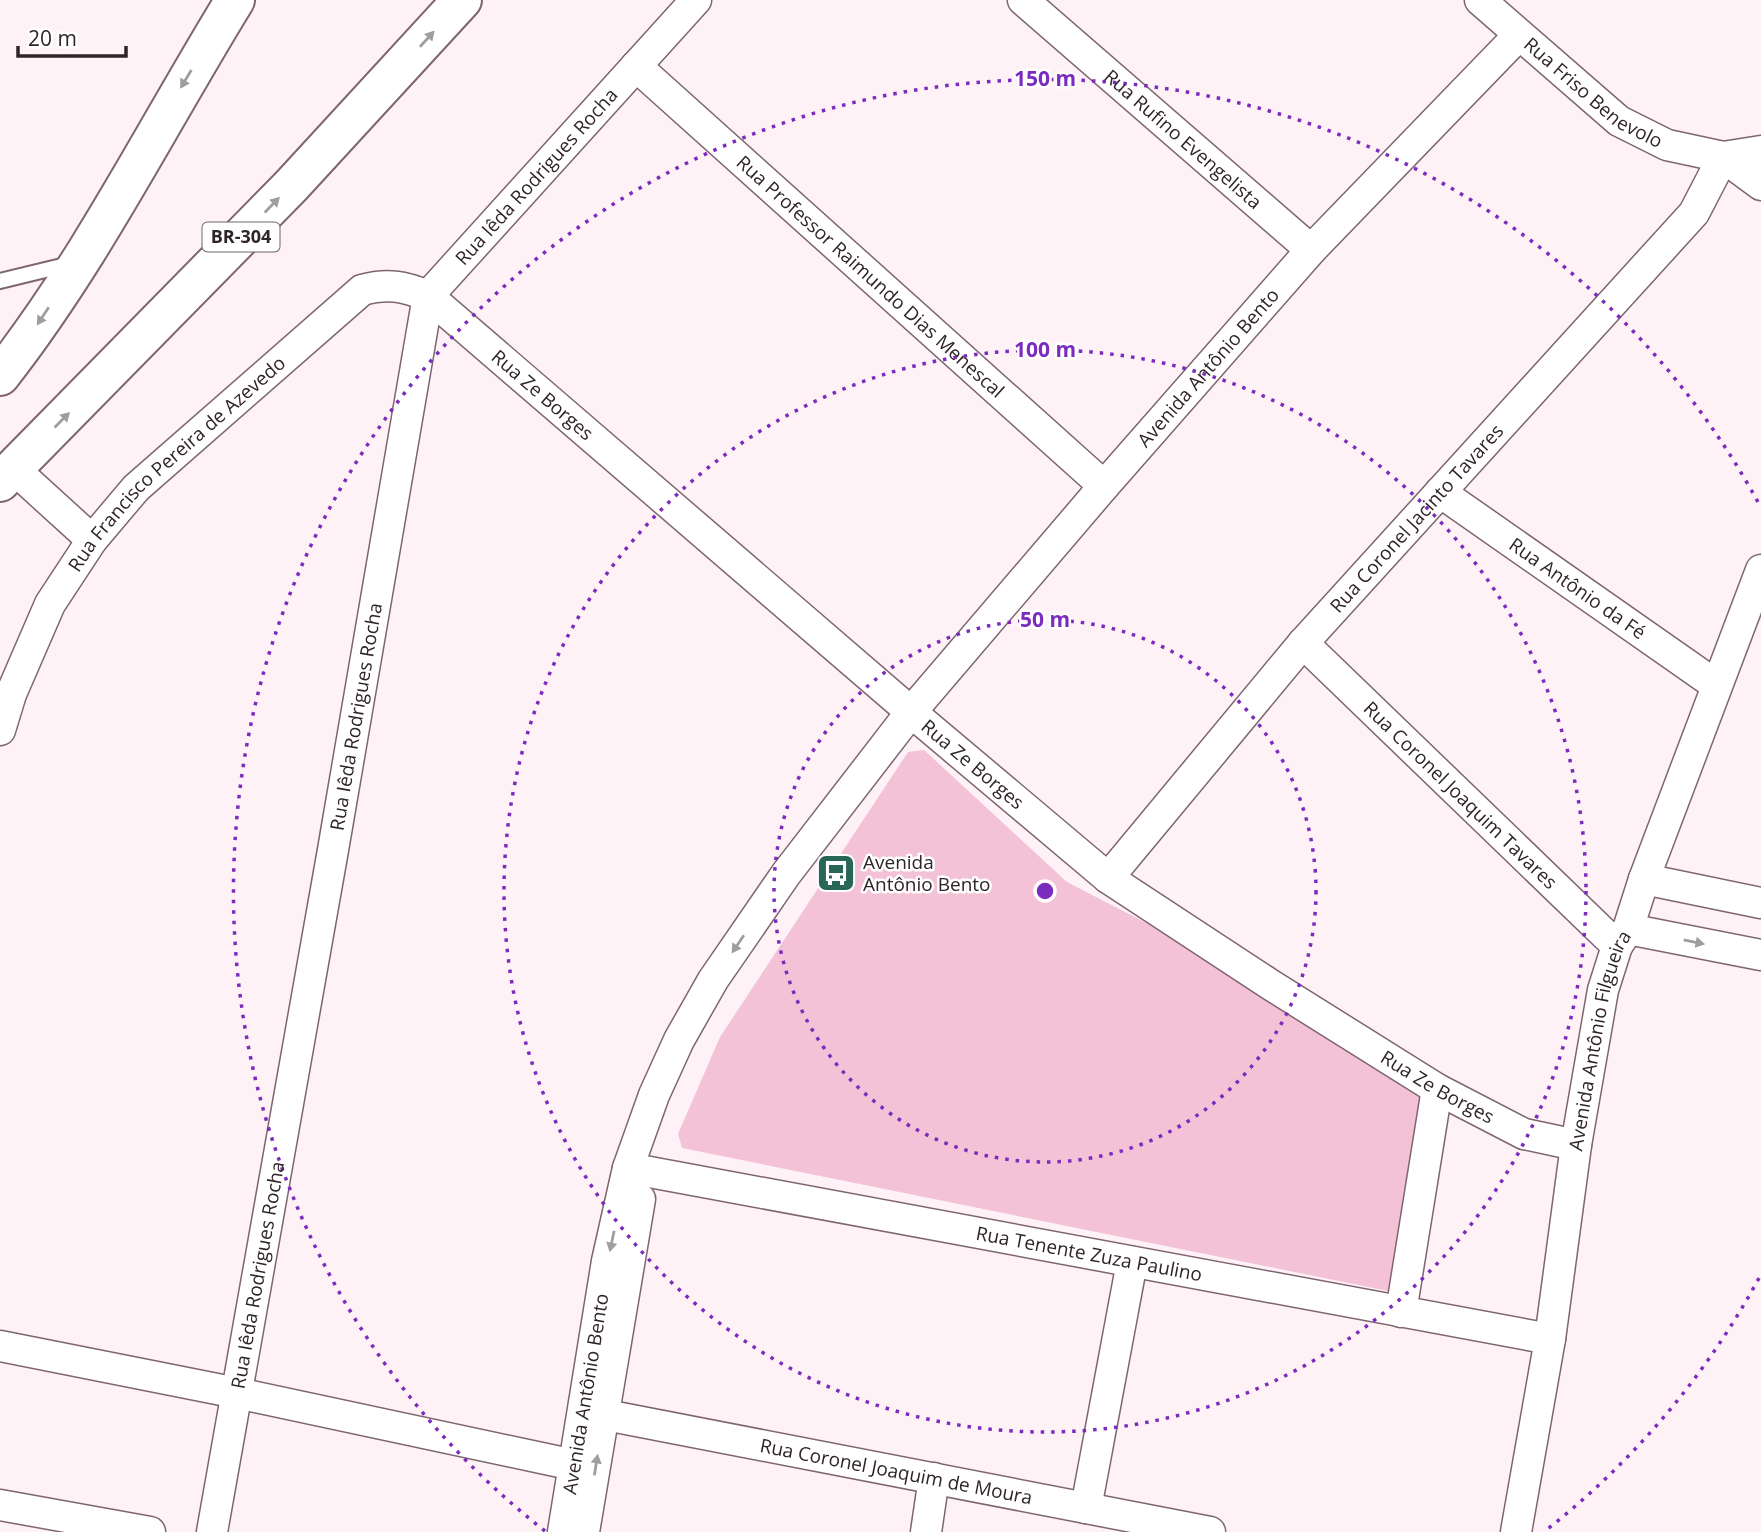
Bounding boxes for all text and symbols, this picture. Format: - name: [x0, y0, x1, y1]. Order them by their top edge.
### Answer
- scale bar: [18, 14, 126, 58]
- text: 20 m: [28, 24, 77, 52]
- one-way arrow: [419, 31, 435, 48]
- street label: Rua Friso Benevolo: [1519, 31, 1667, 154]
- street label: Rua Rufino Evengelista: [1099, 63, 1267, 215]
- text: 150 m: [1014, 64, 1076, 92]
- one-way arrow: [180, 70, 193, 89]
- street label: Rua Iêda Rodrigues Rocha: [449, 82, 623, 271]
- street label: Rua Professor Raimundo Dias Menescal: [731, 149, 1010, 404]
- one-way arrow: [264, 197, 280, 213]
- road number: BR-304: [202, 222, 280, 251]
- street label: Avenida Antônio Bento: [1131, 282, 1285, 452]
- one-way arrow: [37, 306, 50, 325]
- text: 100 m: [1014, 335, 1076, 363]
- street label: Rua Ze Borges: [486, 343, 599, 446]
- street label: Rua Francisco Pereira de Azevedo: [62, 350, 291, 577]
- one-way arrow: [53, 412, 70, 429]
- street label: Rua Coronel Jacinto Tavares: [1324, 418, 1509, 618]
- street label: Rua Antônio da Fé: [1504, 531, 1651, 645]
- street label: Rua Iêda Rodrigues Rocha: [324, 601, 388, 832]
- text: 50 m: [1020, 605, 1070, 633]
- street label: Rua Coronel Joaquim Tavares: [1358, 695, 1563, 895]
- street label: Rua Ze Borges: [916, 713, 1030, 815]
- place label: Avenida Antônio Bento: [863, 849, 990, 897]
- bus stop icon: Avenida Antônio Bento: [815, 852, 857, 894]
- centre of rings: [1033, 879, 1057, 903]
- street label: Avenida Antônio Filgueira: [1562, 925, 1637, 1153]
- one-way arrow: [731, 935, 745, 953]
- one-way arrow: [1684, 937, 1706, 948]
- street label: Rua Ze Borges: [1376, 1044, 1499, 1129]
- street label: Rua Iêda Rodrigues Rocha: [225, 1159, 291, 1391]
- street label: Rua Tenente Zuza Paulino: [974, 1220, 1204, 1287]
- one-way arrow: [606, 1230, 617, 1252]
- street label: Avenida Antônio Bento: [556, 1291, 615, 1496]
- street label: Rua Coronel Joaquim de Moura: [758, 1432, 1035, 1510]
- one-way arrow: [591, 1454, 602, 1476]

